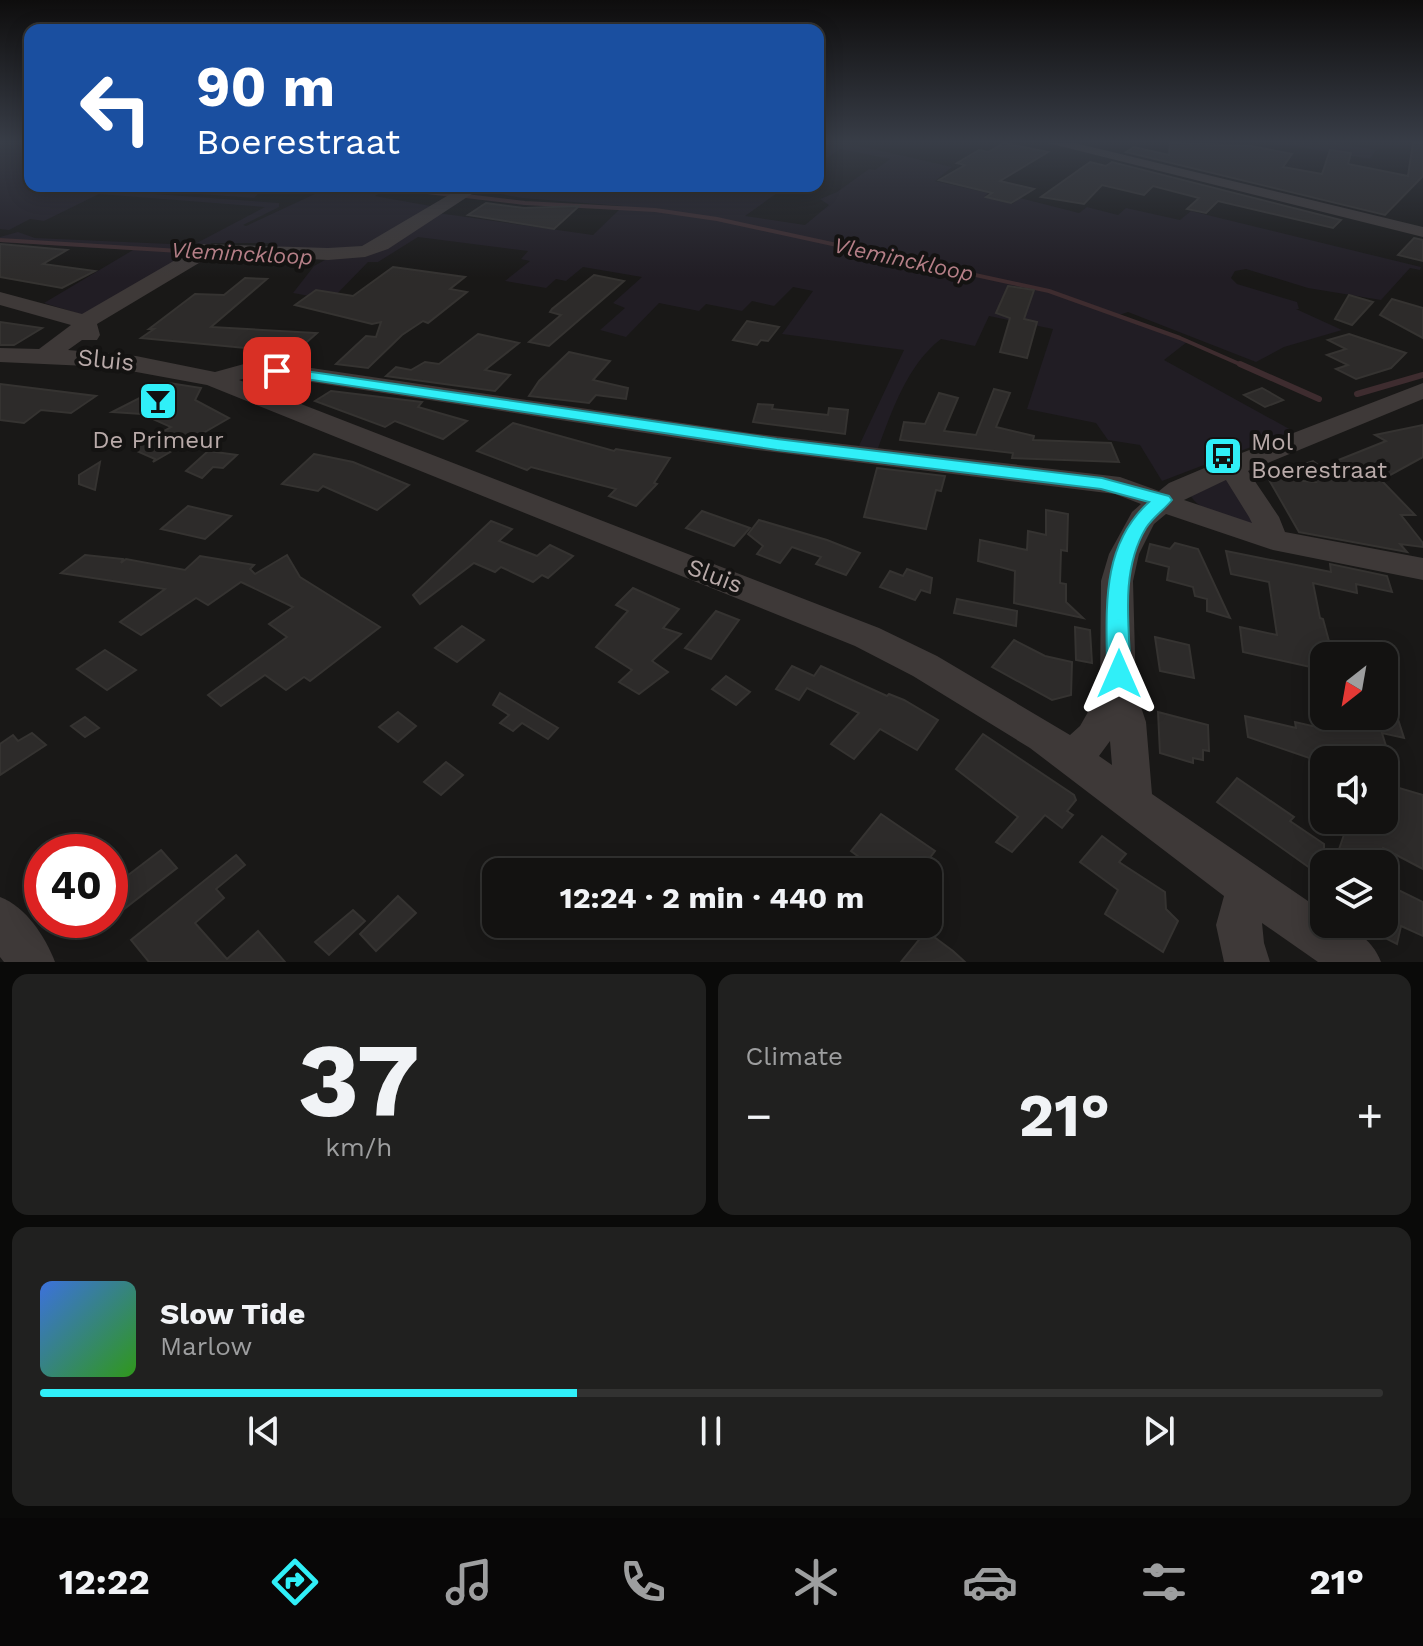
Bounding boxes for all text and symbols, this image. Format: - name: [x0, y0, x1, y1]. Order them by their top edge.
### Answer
- text: 90 m: [196, 54, 335, 120]
- icon: left: [64, 56, 168, 160]
- text: Boerestraat: [196, 121, 400, 163]
- water label: Vleminckloop: [832, 232, 976, 286]
- water label: Vleminckloop: [170, 237, 314, 270]
- pin: [243, 337, 311, 405]
- street label: Sluis: [76, 343, 136, 377]
- icon: arrive: [255, 349, 299, 393]
- bar icon: De Primeur: [137, 380, 179, 422]
- place label: De Primeur: [92, 426, 224, 454]
- place label: Mol Boerestraat: [1251, 428, 1387, 484]
- bus stop icon: Mol Boerestraat: [1202, 435, 1244, 477]
- street label: Sluis: [684, 553, 746, 599]
- position arrow: [1077, 632, 1161, 716]
- north arrow: [1310, 642, 1398, 730]
- map controls: [1310, 642, 1398, 938]
- button: sound: [1310, 746, 1398, 834]
- speed limit sign: 40: [24, 834, 128, 938]
- button: layers: [1310, 850, 1398, 938]
- text: 12:24 · 2 min · 440 m: [560, 880, 864, 915]
- text: 37: [298, 1019, 420, 1141]
- text: Climate: [746, 1041, 843, 1071]
- text: 21°: [1019, 1080, 1110, 1151]
- text: −: [746, 1090, 772, 1142]
- text: +: [1356, 1090, 1383, 1142]
- text: km/h: [325, 1132, 392, 1162]
- text: Slow Tide: [160, 1296, 305, 1331]
- text: Marlow: [160, 1331, 252, 1361]
- icon: previous: [242, 1409, 286, 1453]
- icon: pause: [689, 1409, 733, 1453]
- icon: next: [1137, 1409, 1181, 1453]
- icon: directions: [267, 1554, 323, 1610]
- icon: music: [441, 1554, 497, 1610]
- icon: phone: [615, 1554, 671, 1610]
- icon: climate: [788, 1554, 844, 1610]
- icon: car: [962, 1554, 1018, 1610]
- icon: filters: [1136, 1554, 1192, 1610]
- text: 12:22: [59, 1561, 150, 1603]
- text: 21°: [1309, 1561, 1364, 1603]

